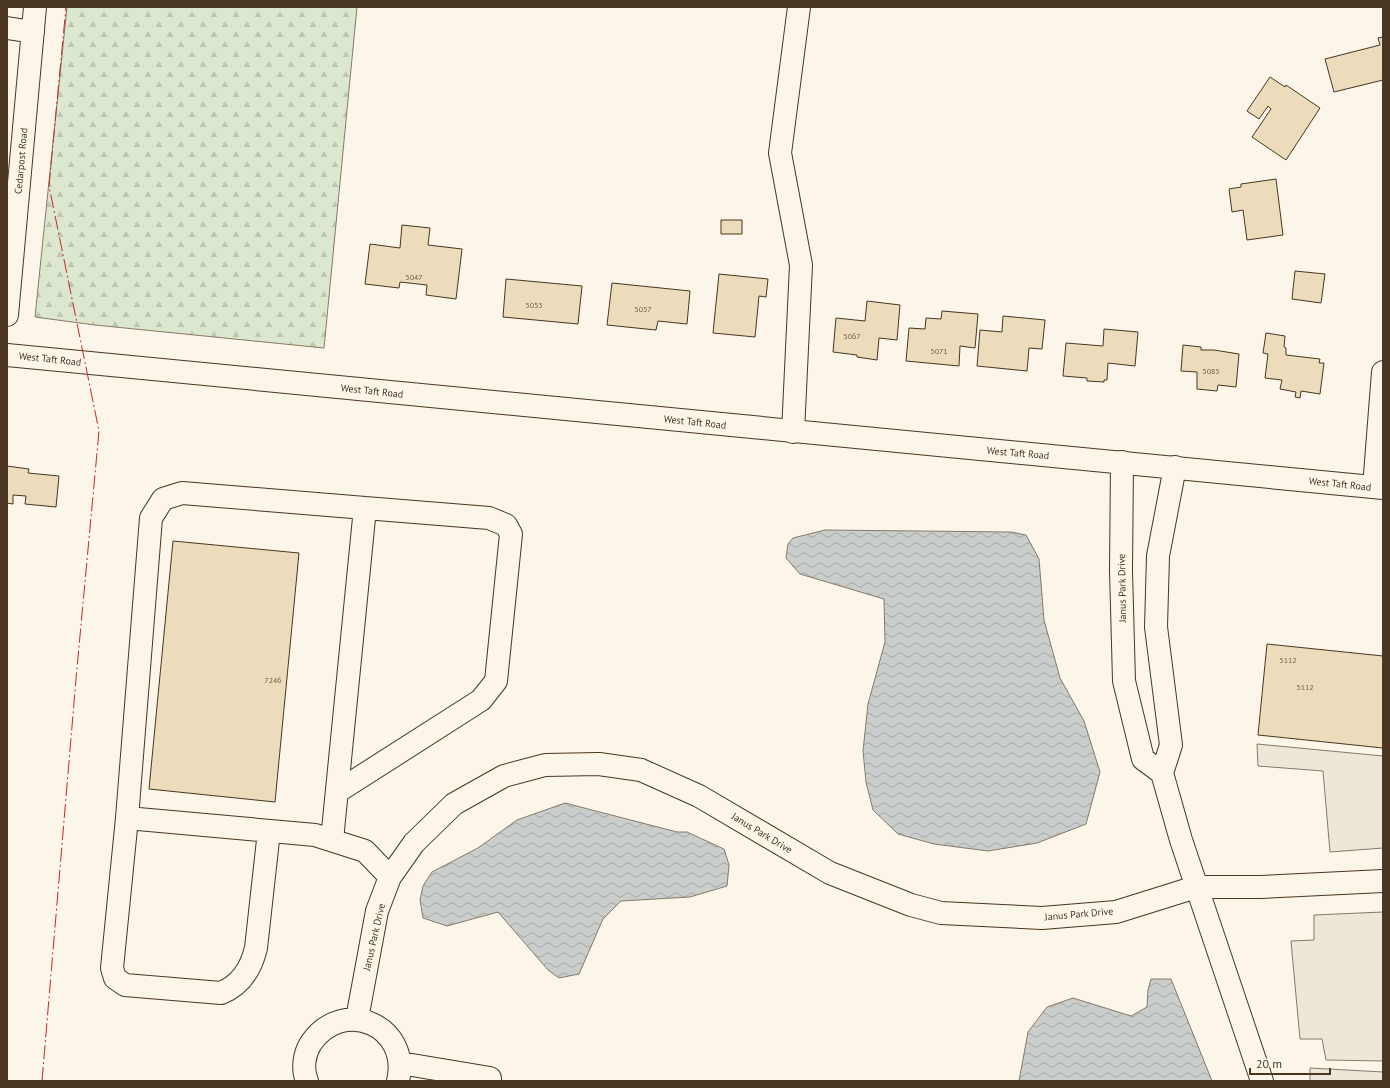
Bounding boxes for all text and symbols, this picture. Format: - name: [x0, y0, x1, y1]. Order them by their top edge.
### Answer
- street label: Cedarpost Road: [12, 127, 30, 195]
- house number: 5047: [405, 272, 423, 282]
- house number: 5053: [525, 300, 543, 310]
- house number: 5057: [634, 304, 652, 314]
- house number: 5067: [843, 331, 861, 341]
- house number: 5071: [930, 346, 948, 356]
- street label: West Taft Road: [18, 349, 82, 369]
- house number: 5085: [1202, 366, 1220, 376]
- street label: West Taft Road: [340, 381, 404, 401]
- street label: West Taft Road: [663, 412, 727, 432]
- street label: West Taft Road: [986, 444, 1050, 462]
- street label: West Taft Road: [1308, 474, 1372, 494]
- street label: Janus Park Drive: [1115, 554, 1129, 623]
- house number: 5112: [1279, 655, 1297, 665]
- house number: 7246: [264, 675, 282, 685]
- house number: 5112: [1296, 682, 1314, 692]
- street label: Janus Park Drive: [728, 809, 795, 856]
- street label: Janus Park Drive: [360, 902, 388, 973]
- street label: Janus Park Drive: [1043, 905, 1114, 924]
- scale bar: [1250, 1050, 1330, 1076]
- text: 20 m: [1256, 1056, 1282, 1071]

